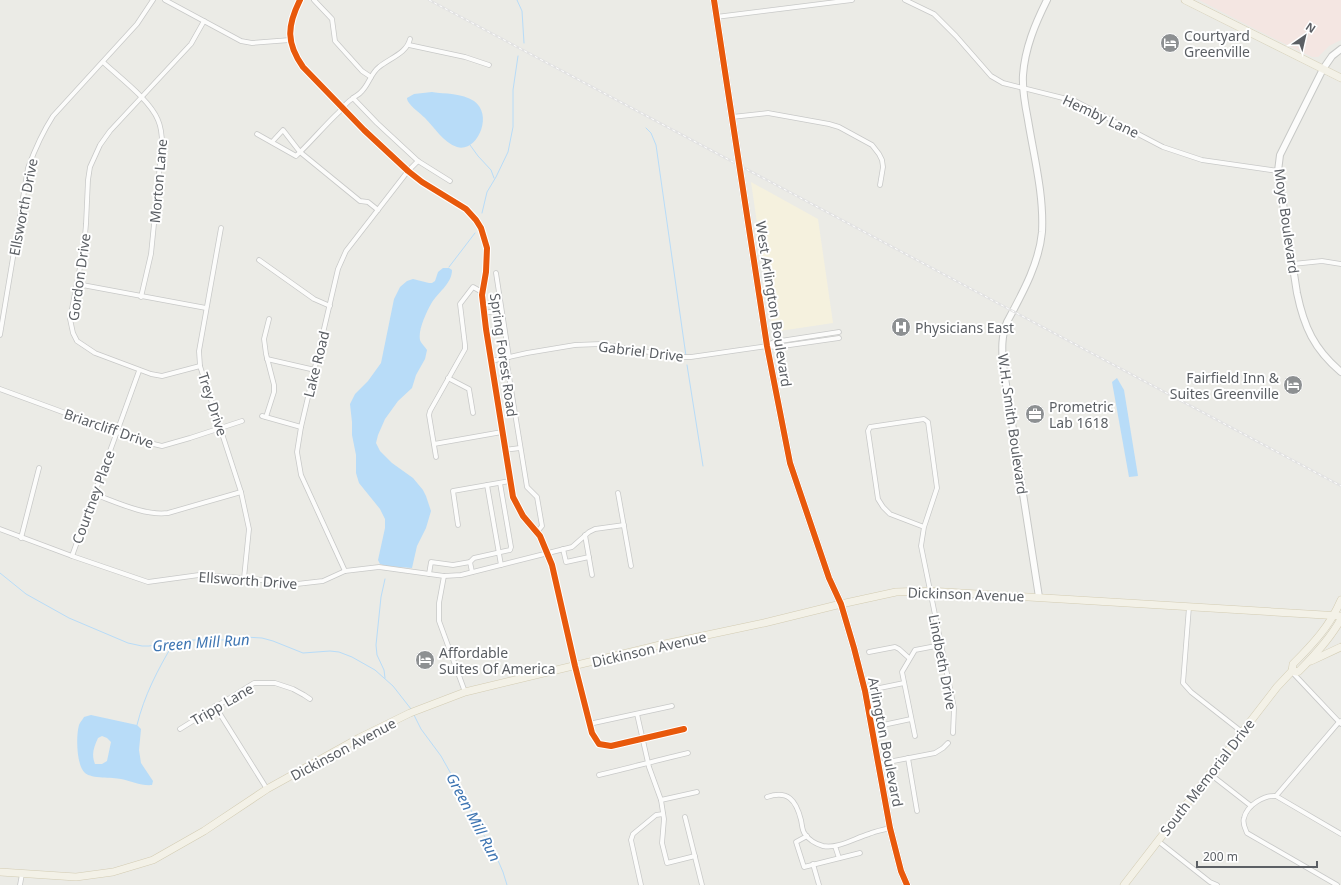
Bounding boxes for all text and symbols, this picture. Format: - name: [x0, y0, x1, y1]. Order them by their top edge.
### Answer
- north arrow: [1285, 16, 1325, 56]
- text: N: [1303, 19, 1319, 36]
- place label: Courtyard Greenville: [1184, 26, 1250, 61]
- hotel icon: Courtyard Greenville: [1159, 32, 1181, 54]
- street label: Hemby Lane: [1060, 90, 1142, 142]
- street label: Morton Lane: [145, 138, 171, 224]
- street label: Ellsworth Drive: [4, 157, 42, 257]
- street label: Moye Boulevard: [1270, 167, 1304, 275]
- street label: West Arlington Boulevard: [752, 220, 796, 388]
- street label: Gordon Drive: [63, 232, 95, 322]
- street label: Spring Forest Road: [486, 292, 522, 418]
- hospital icon: Physicians East: [890, 316, 912, 338]
- place label: Physicians East: [915, 318, 1014, 337]
- street label: Lake Road: [299, 329, 333, 399]
- street label: Gabriel Drive: [597, 336, 685, 366]
- street label: W.H. Smith Boulevard: [994, 352, 1032, 496]
- place label: Fairfield Inn & Suites Greenville: [1170, 368, 1280, 403]
- street label: Trey Drive: [194, 370, 232, 438]
- hotel icon: Fairfield Inn & Suites Greenville: [1282, 374, 1304, 396]
- place label: Prometric Lab 1618: [1049, 397, 1114, 432]
- office icon: Prometric Lab 1618: [1024, 403, 1046, 425]
- street label: Briarcliff Drive: [62, 404, 156, 452]
- street label: Courtney Place: [67, 447, 119, 546]
- street label: Ellsworth Drive: [198, 567, 298, 593]
- street label: Dickinson Avenue: [907, 582, 1025, 606]
- street label: Lindbeth Drive: [924, 613, 962, 711]
- street label: Dickinson Avenue: [590, 627, 708, 671]
- water label: Green Mill Run: [152, 629, 250, 655]
- place label: Affordable Suites Of America: [439, 643, 556, 678]
- hotel icon: Affordable Suites Of America: [414, 649, 436, 671]
- street label: Arlington Boulevard: [864, 676, 908, 808]
- street label: Tripp Lane: [187, 678, 257, 729]
- street label: Dickinson Avenue: [287, 713, 399, 785]
- street label: South Memorial Drive: [1155, 715, 1259, 839]
- water label: Green Mill Run: [442, 769, 506, 865]
- scale bar: [1197, 843, 1317, 869]
- text: 200 m: [1203, 848, 1238, 865]

